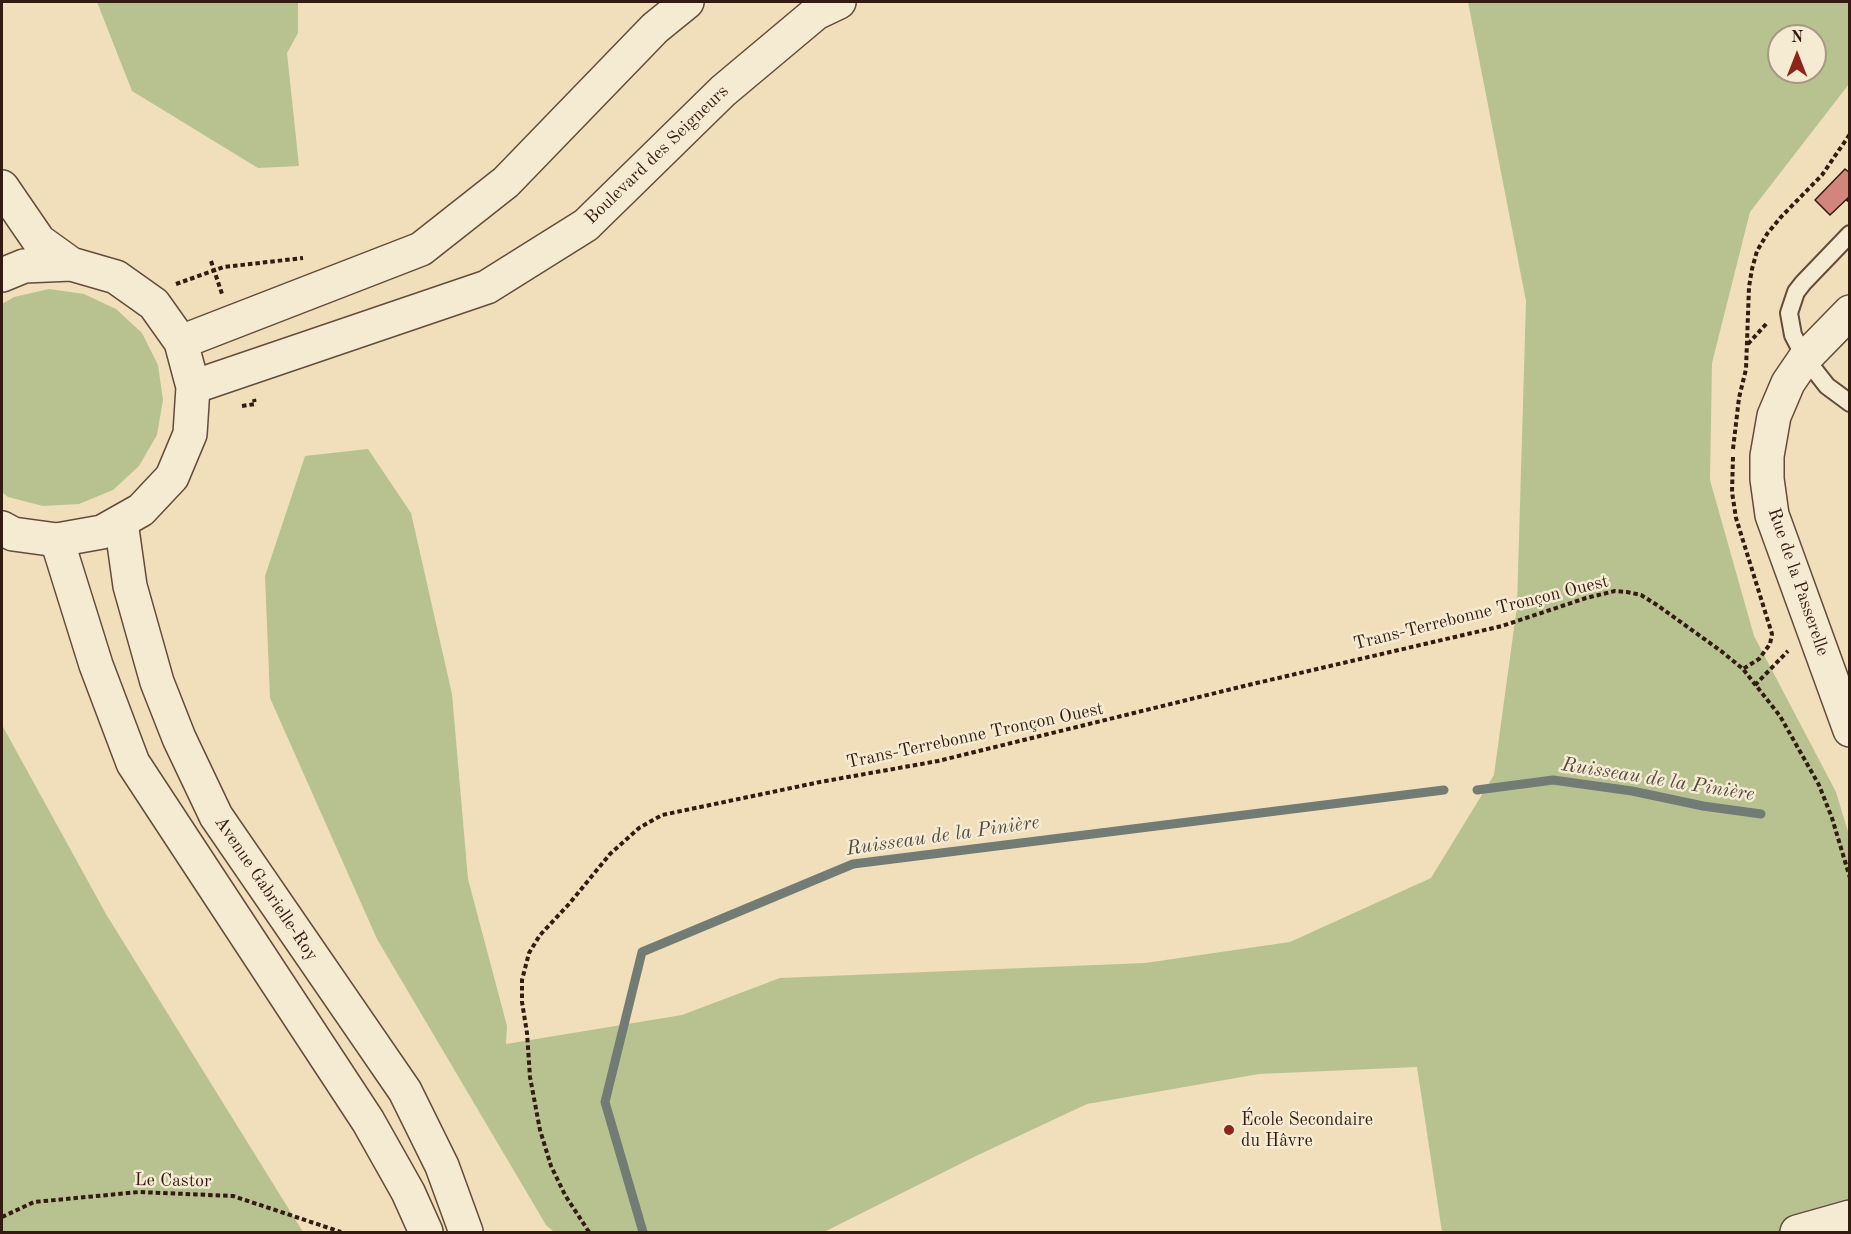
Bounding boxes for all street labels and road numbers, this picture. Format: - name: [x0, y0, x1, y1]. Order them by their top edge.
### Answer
- street label: Boulevard des Seigneurs: [581, 81, 733, 229]
- street label: Rue de la Passerelle: [1763, 505, 1833, 659]
- street label: Trans-Terrebonne Tronçon Ouest: [1351, 571, 1611, 655]
- street label: Trans-Terrebonne Tronçon Ouest: [845, 698, 1105, 774]
- street label: Avenue Gabrielle-Roy: [210, 813, 322, 965]
- street label: Le Castor: [134, 1170, 212, 1192]

